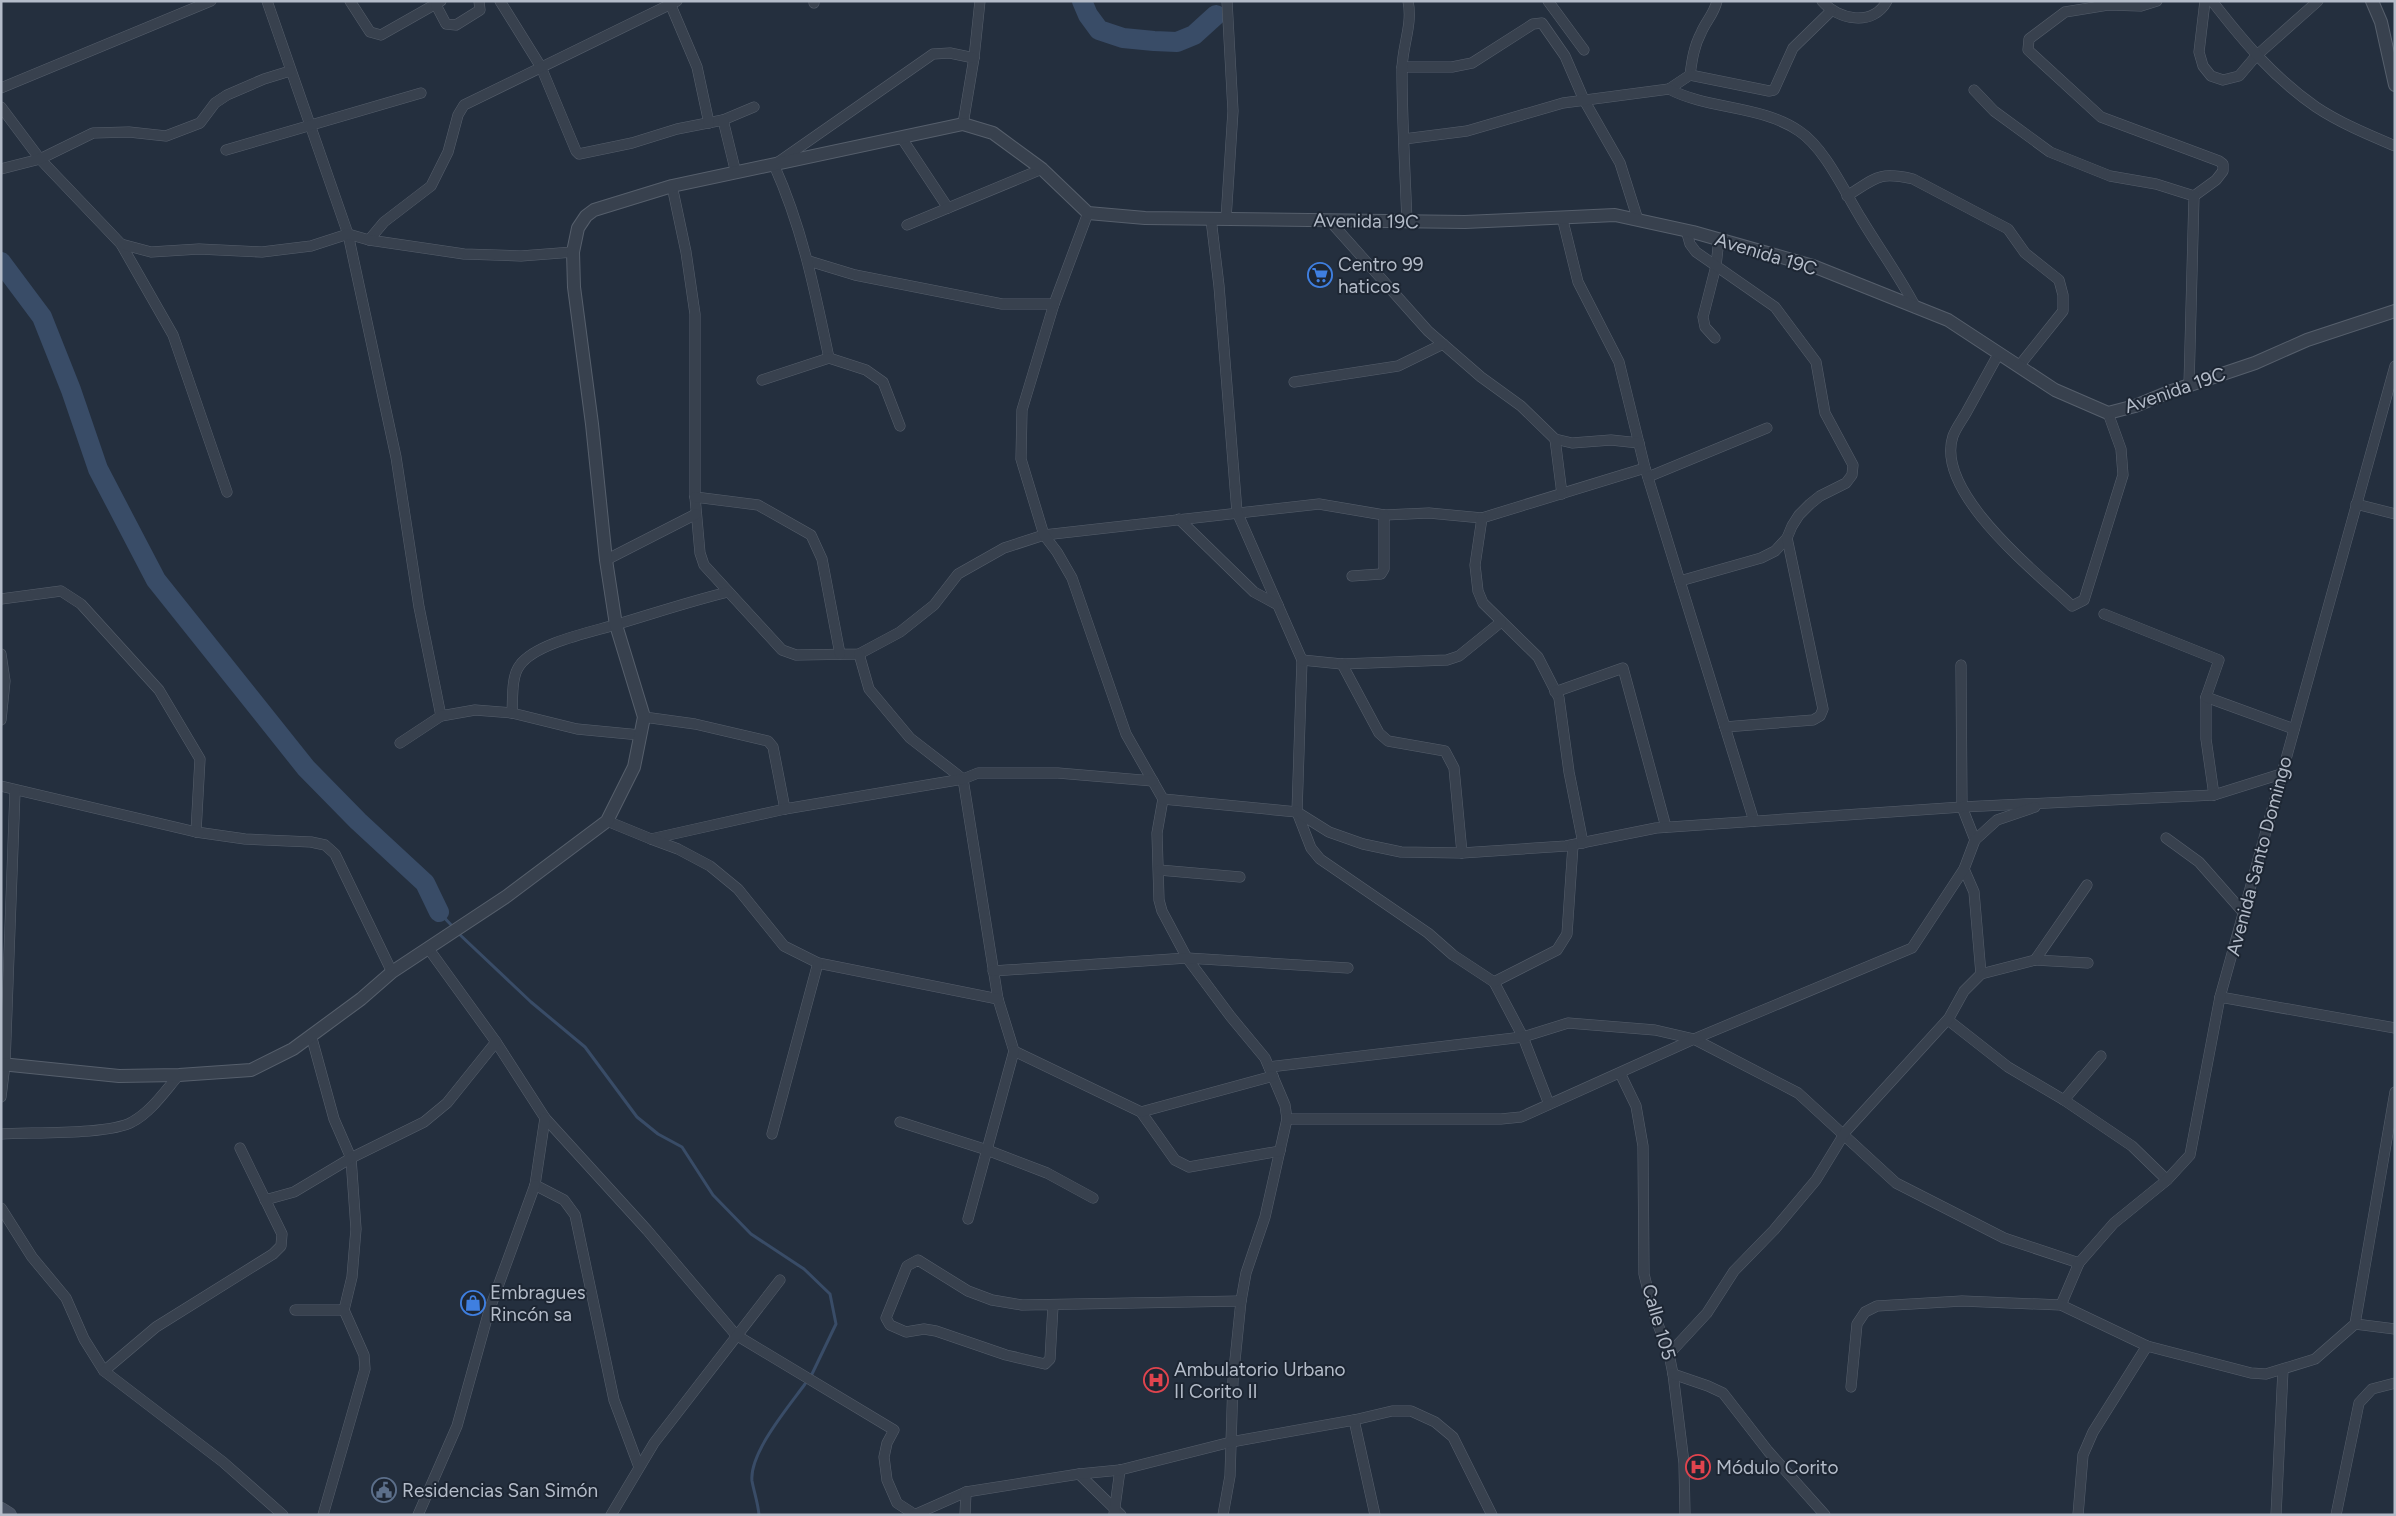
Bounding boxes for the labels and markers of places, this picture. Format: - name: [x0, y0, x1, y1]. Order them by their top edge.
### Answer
- place label: Centro 99 haticos: [1338, 253, 1424, 298]
- supermarket icon: Centro 99 haticos: [1307, 262, 1333, 288]
- place label: Embragues Rincón sa: [490, 1281, 586, 1326]
- shop icon: Embragues Rincón sa: [460, 1290, 486, 1316]
- place label: Ambulatorio Urbano II Corito II: [1174, 1358, 1346, 1403]
- hospital icon: Ambulatorio Urbano II Corito II: [1143, 1367, 1169, 1393]
- hospital icon: Módulo Corito: [1685, 1454, 1711, 1480]
- place label: Módulo Corito: [1716, 1456, 1838, 1479]
- public building icon: Residencias San Simón: [371, 1477, 397, 1503]
- place label: Residencias San Simón: [402, 1479, 598, 1502]

